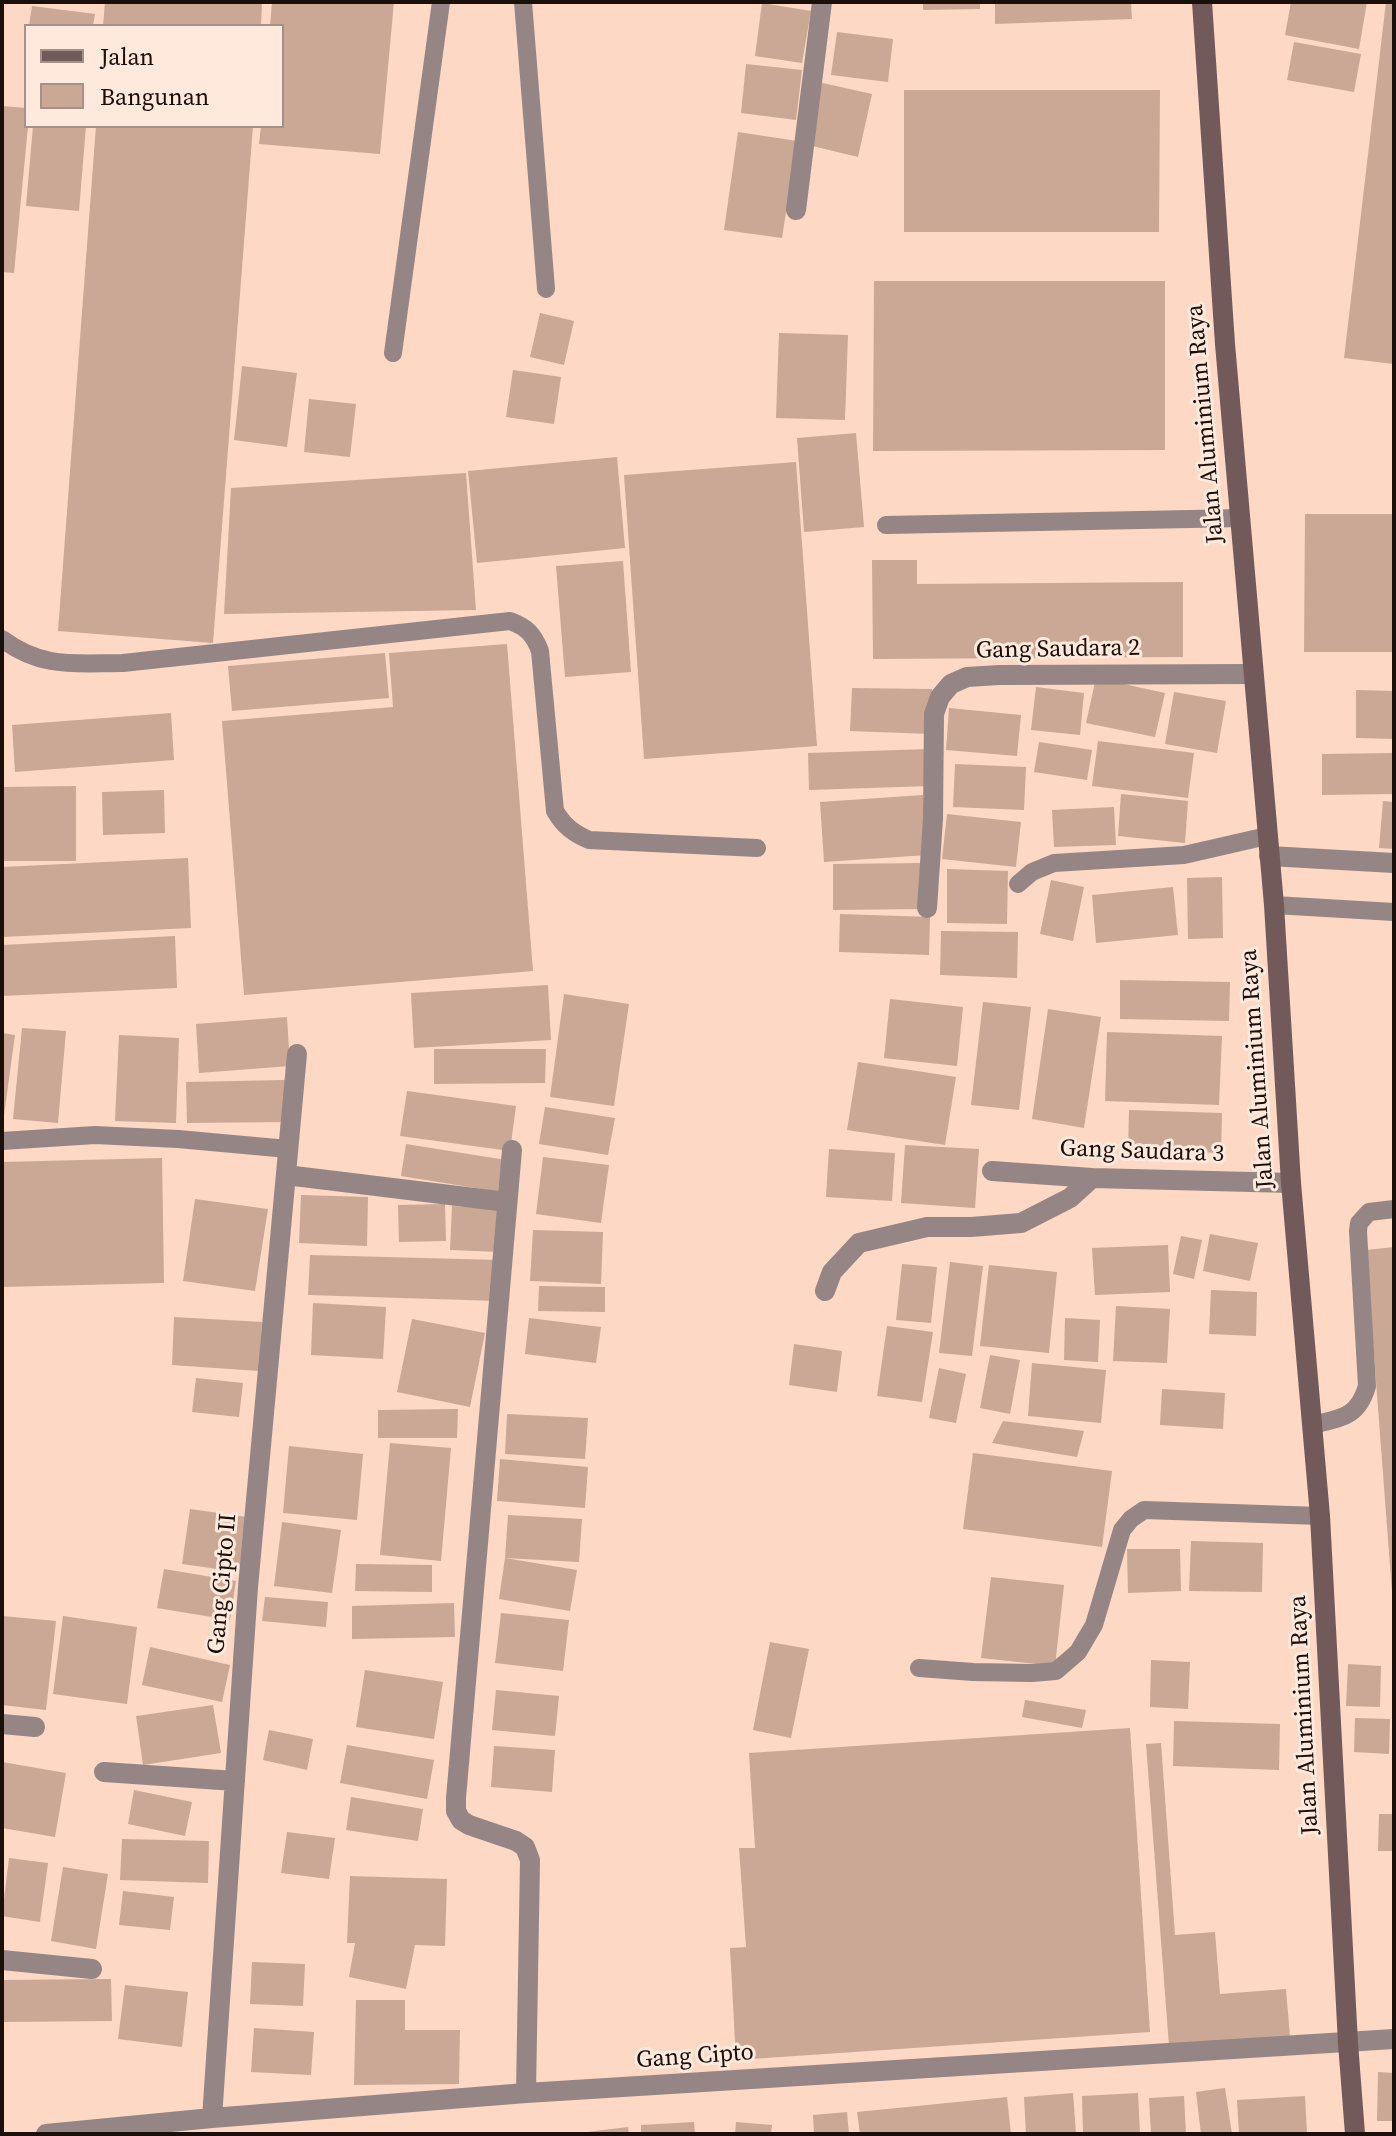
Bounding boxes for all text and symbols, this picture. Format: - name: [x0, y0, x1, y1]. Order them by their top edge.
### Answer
- legend: [24, 24, 284, 128]
- text: Jalan: [100, 40, 154, 73]
- text: Bangunan: [100, 80, 209, 113]
- street label: Jalan Aluminium Raya: [1181, 303, 1231, 545]
- street label: Gang Saudara 2: [976, 634, 1140, 666]
- street label: Jalan Aluminium Raya: [1235, 948, 1281, 1190]
- street label: Gang Saudara 3: [1059, 1135, 1225, 1169]
- street label: Gang Cipto II: [203, 1512, 243, 1656]
- street label: Jalan Aluminium Raya: [1284, 1594, 1326, 1836]
- street label: Gang Cipto: [635, 2039, 755, 2075]

